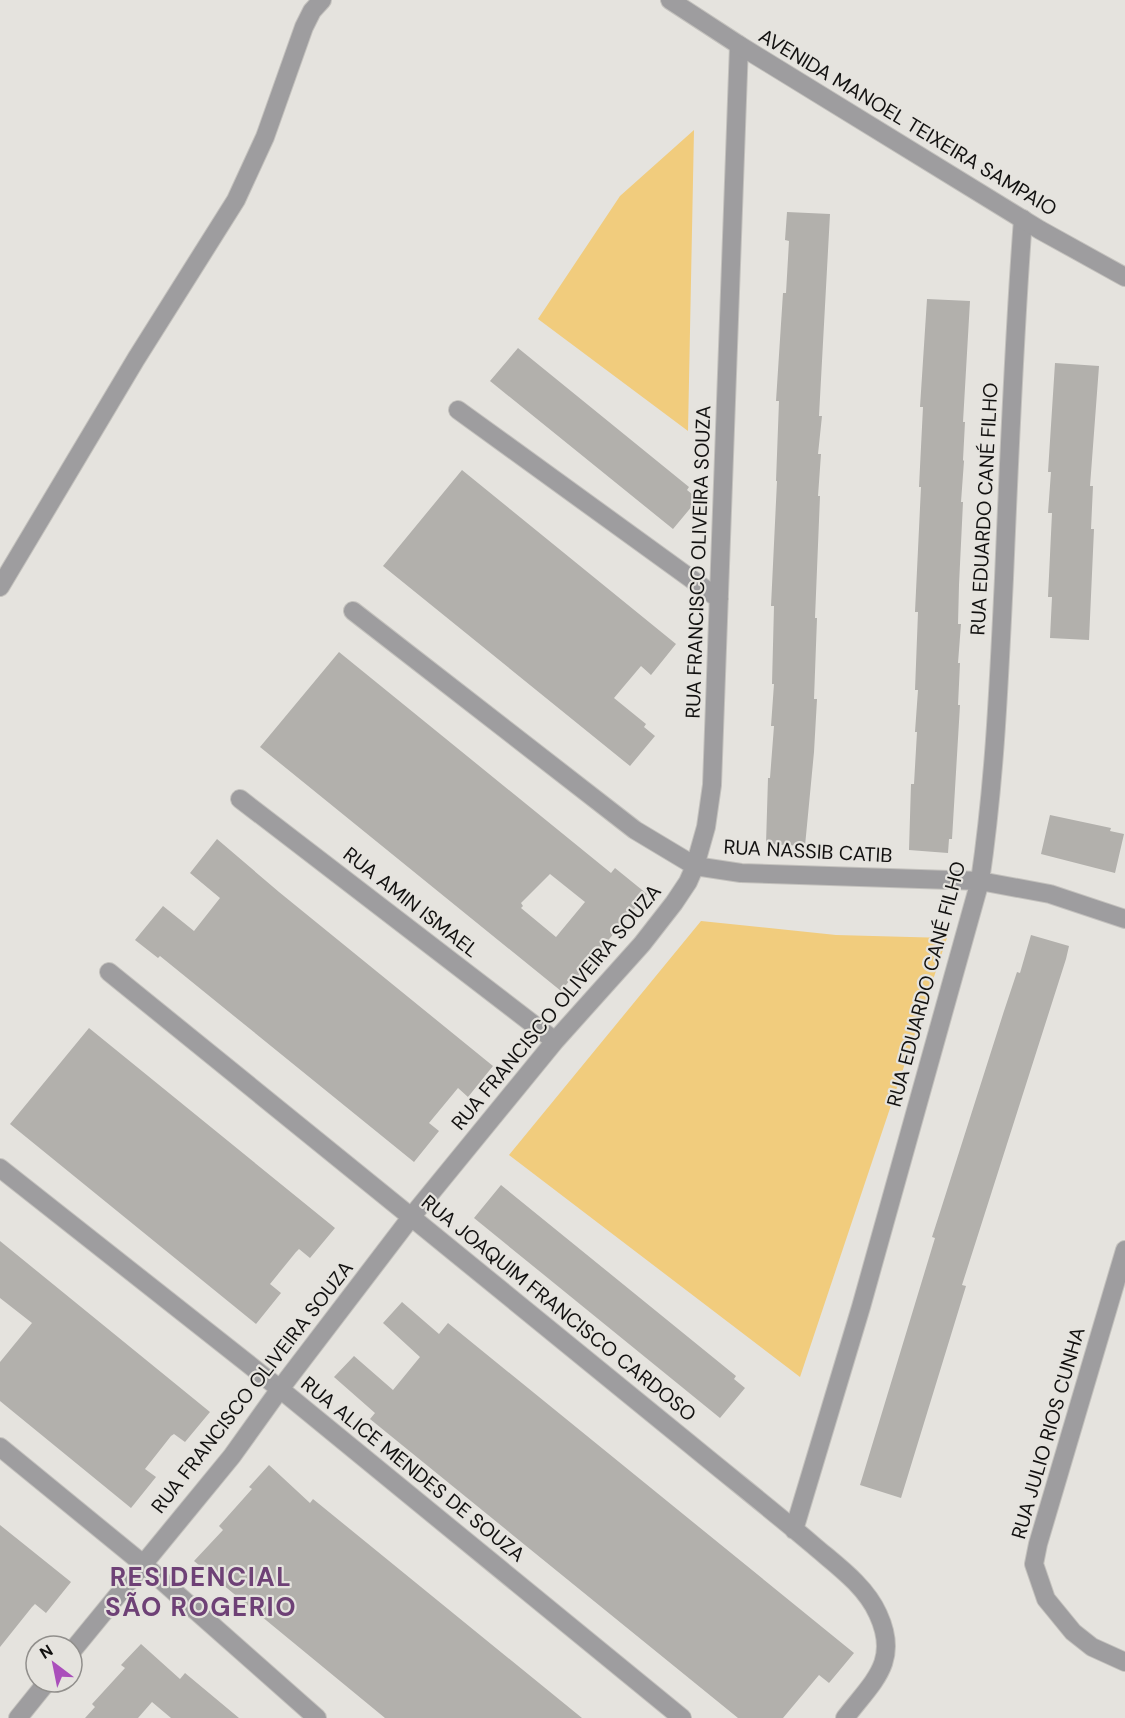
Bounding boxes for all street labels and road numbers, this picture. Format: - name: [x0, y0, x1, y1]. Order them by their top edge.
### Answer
- street label: AVENIDA MANOEL TEIXEIRA SAMPAIO: [754, 22, 1062, 222]
- street label: RUA EDUARDO CANÉ FILHO: [964, 382, 1004, 636]
- street label: RUA FRANCISCO OLIVEIRA SOUZA: [680, 405, 716, 719]
- street label: RUA NASSIB CATIB: [723, 834, 893, 868]
- street label: RUA AMIN ISMAEL: [338, 841, 484, 963]
- street label: RUA EDUARDO CANÉ FILHO: [881, 858, 971, 1110]
- street label: RUA FRANCISCO OLIVEIRA SOUZA: [445, 879, 667, 1135]
- street label: RUA JOAQUIM FRANCISCO CARDOSO: [416, 1189, 702, 1427]
- street label: RUA FRANCISCO OLIVEIRA SOUZA: [145, 1256, 359, 1518]
- street label: RUA JULIO RIOS CUNHA: [1005, 1324, 1091, 1542]
- street label: RUA ALICE MENDES DE SOUZA: [296, 1370, 530, 1568]

